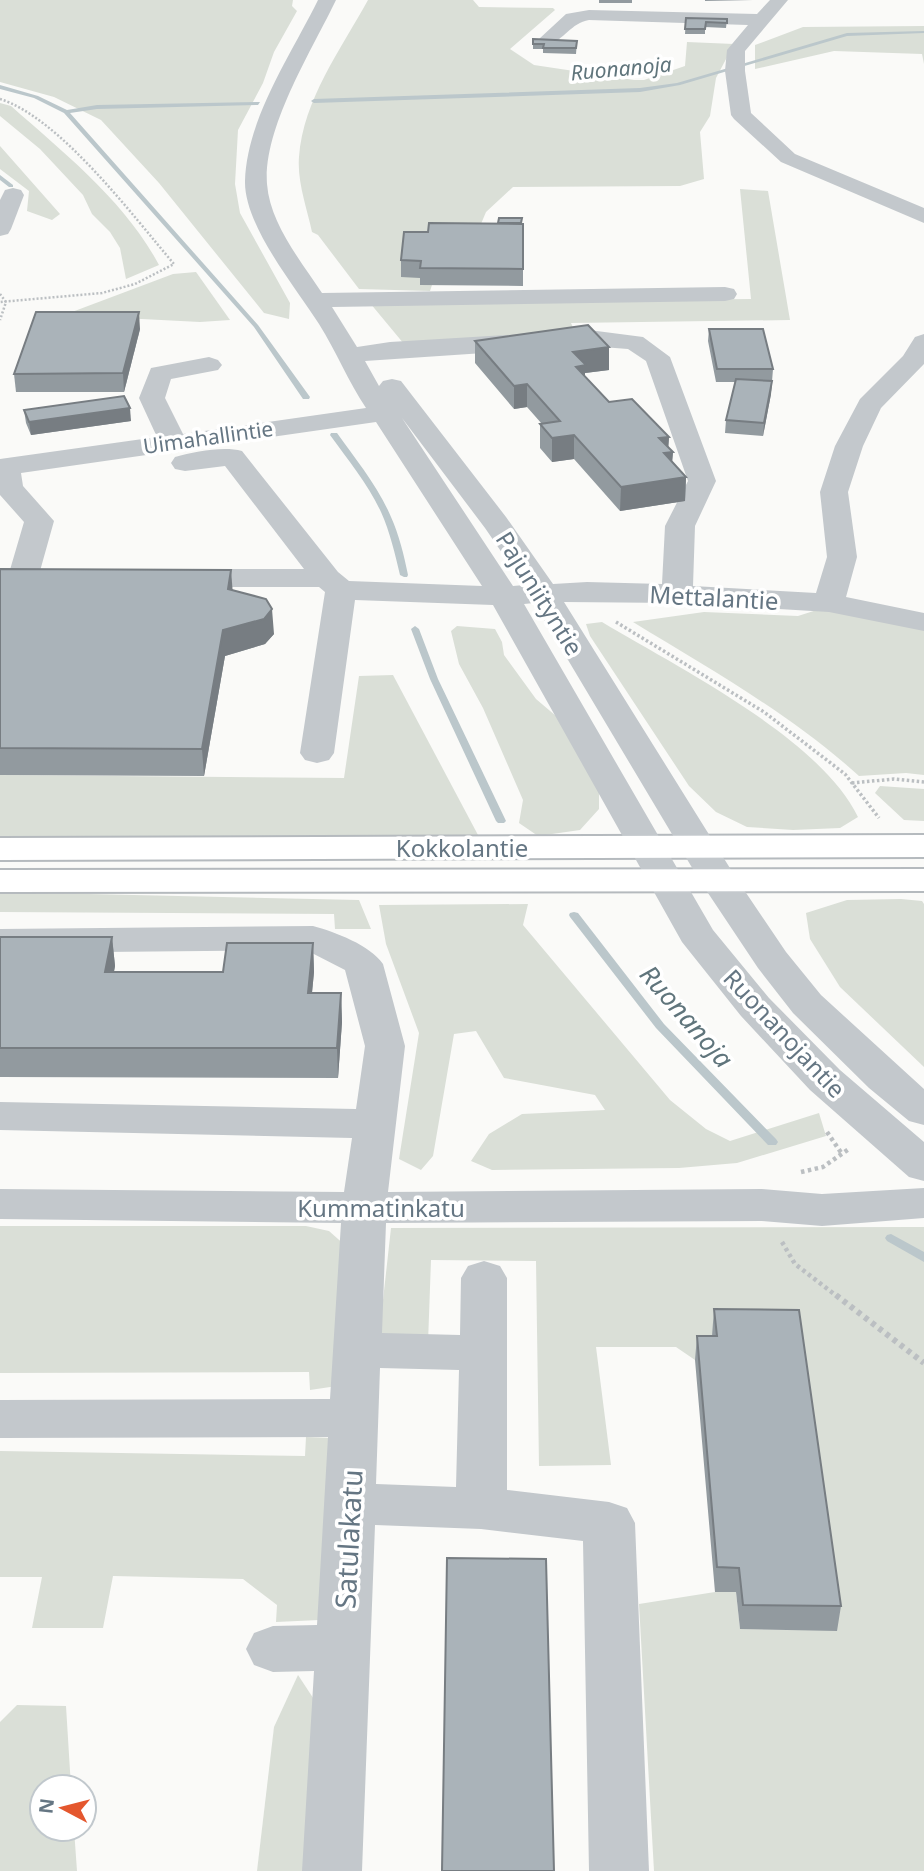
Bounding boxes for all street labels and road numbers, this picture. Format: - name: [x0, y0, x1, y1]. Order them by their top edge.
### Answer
- street label: Uimahallintie: [141, 414, 275, 460]
- street label: Pajuniityntie: [489, 525, 591, 661]
- street label: Mettalantie: [649, 577, 779, 617]
- street label: Kokkolantie: [396, 831, 528, 864]
- street label: Ruonanojantie: [717, 961, 853, 1105]
- street label: Kummatinkatu: [297, 1191, 465, 1224]
- street label: Satulakatu: [325, 1468, 371, 1610]

